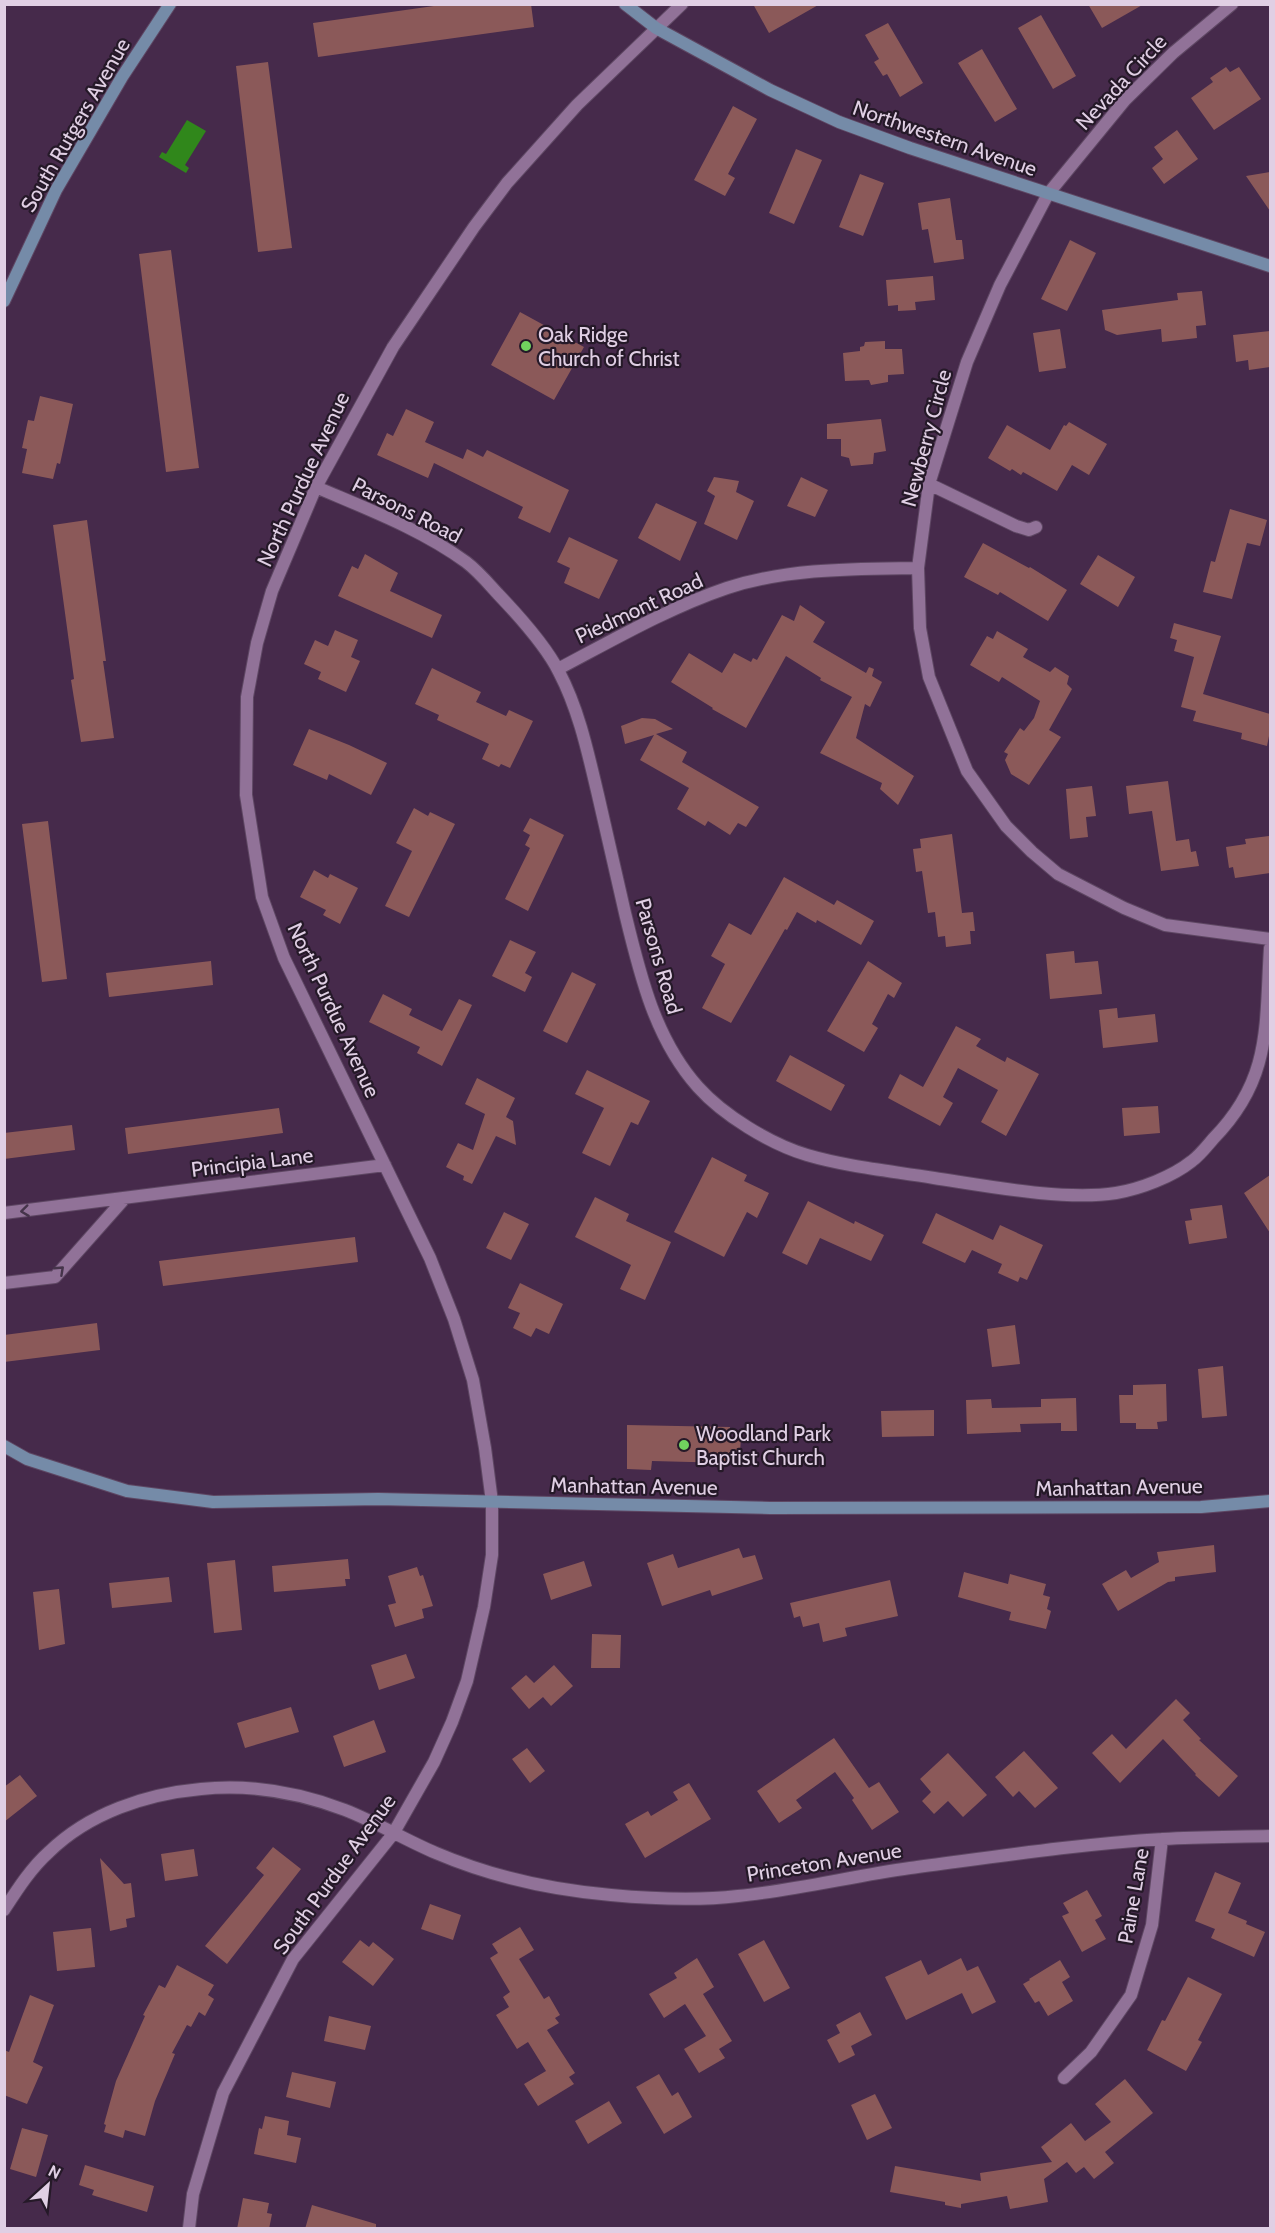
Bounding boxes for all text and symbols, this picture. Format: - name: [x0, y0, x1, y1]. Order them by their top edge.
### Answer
- street label: Nevada Circle: [1070, 29, 1172, 135]
- street label: South Rutgers Avenue: [15, 34, 135, 216]
- street label: Northwestern Avenue: [850, 95, 1041, 181]
- place label: Oak Ridge Church of Christ: [538, 322, 680, 371]
- marker: Oak Ridge Church of Christ: [519, 339, 533, 353]
- street label: Newberry Circle: [896, 366, 956, 509]
- street label: North Purdue Avenue: [252, 387, 355, 570]
- street label: Parsons Road: [348, 472, 466, 548]
- street label: Piedmont Road: [571, 568, 707, 648]
- street label: Parsons Road: [631, 895, 687, 1017]
- street label: North Purdue Avenue: [283, 919, 386, 1102]
- street label: Principia Lane: [190, 1142, 315, 1182]
- one-way arrow: [20, 1204, 30, 1216]
- one-way arrow: [53, 1267, 64, 1278]
- place label: Woodland Park Baptist Church: [696, 1421, 831, 1470]
- marker: Woodland Park Baptist Church: [677, 1438, 691, 1452]
- street label: Manhattan Avenue: [550, 1472, 718, 1500]
- street label: Manhattan Avenue: [1035, 1473, 1203, 1501]
- street label: South Purdue Avenue: [267, 1789, 401, 1959]
- street label: Princeton Avenue: [745, 1837, 903, 1887]
- street label: Paine Lane: [1112, 1846, 1154, 1946]
- north arrow: [18, 2155, 78, 2215]
- text: N: [45, 2161, 64, 2183]

